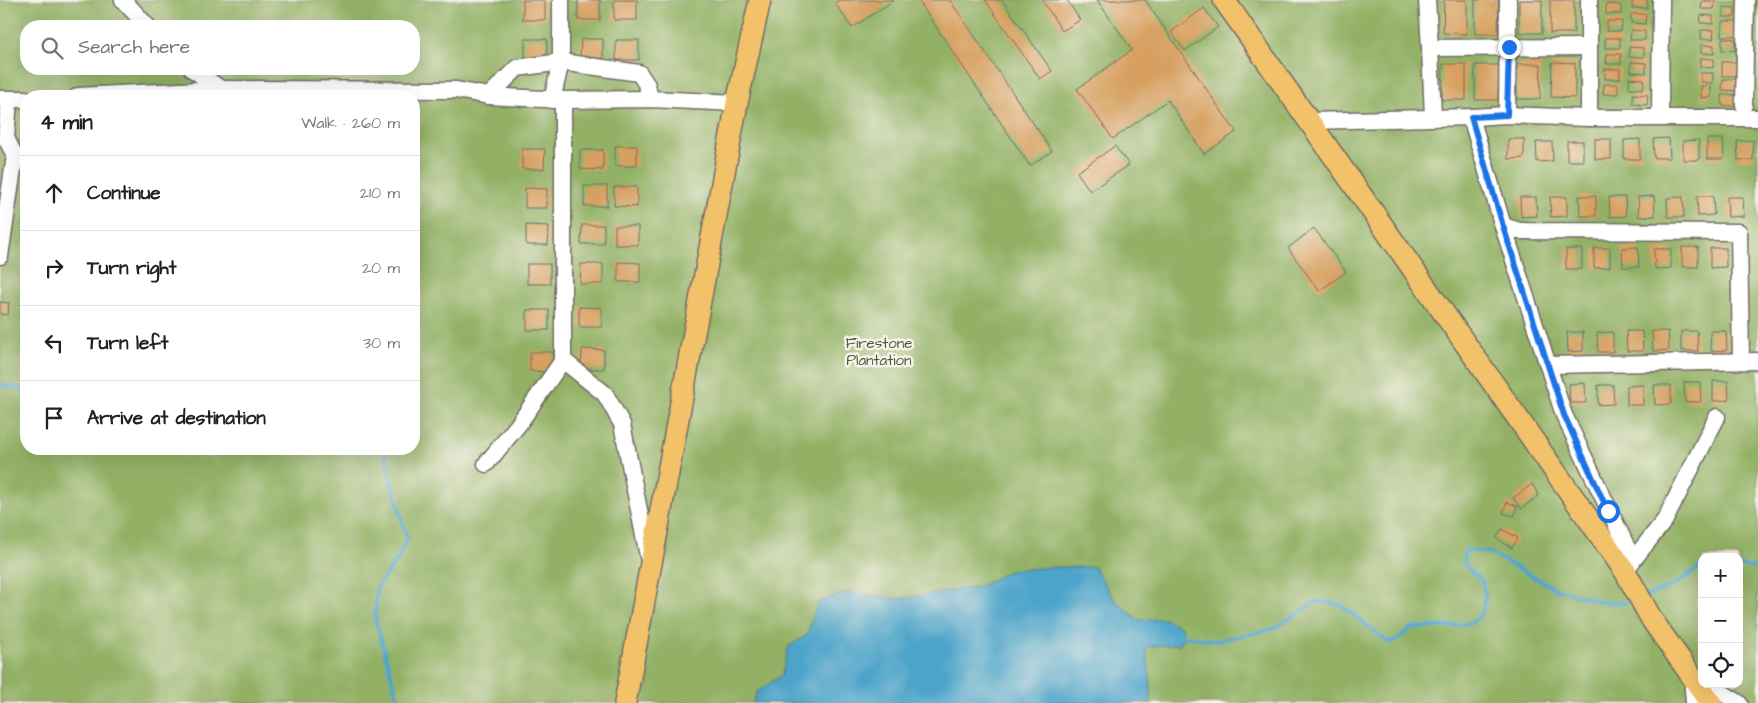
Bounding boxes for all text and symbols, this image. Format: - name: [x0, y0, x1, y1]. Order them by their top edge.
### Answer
- search box: [20, 20, 420, 75]
- icon: search: [38, 34, 66, 62]
- text: Search here: [78, 34, 190, 61]
- route end: [1498, 36, 1521, 59]
- text: 4 min: [40, 108, 93, 137]
- text: Walk · 260 m: [301, 112, 400, 134]
- icon: ahead: [40, 179, 68, 207]
- text: Continue: [87, 180, 161, 207]
- text: 210 m: [360, 182, 400, 204]
- icon: right: [40, 254, 68, 282]
- text: Turn right: [87, 255, 176, 282]
- text: 20 m: [362, 257, 400, 279]
- icon: left: [40, 329, 68, 357]
- text: Turn left: [87, 330, 168, 357]
- text: 30 m: [363, 332, 400, 354]
- park label: Firestone Plantation: [846, 333, 912, 371]
- icon: arrive: [40, 404, 68, 432]
- text: Arrive at destination: [87, 405, 266, 432]
- route start: [1597, 500, 1620, 523]
- map controls: [1698, 553, 1743, 688]
- button: +: [1698, 553, 1743, 598]
- button: −: [1698, 598, 1743, 643]
- button: locate: [1698, 643, 1743, 688]

